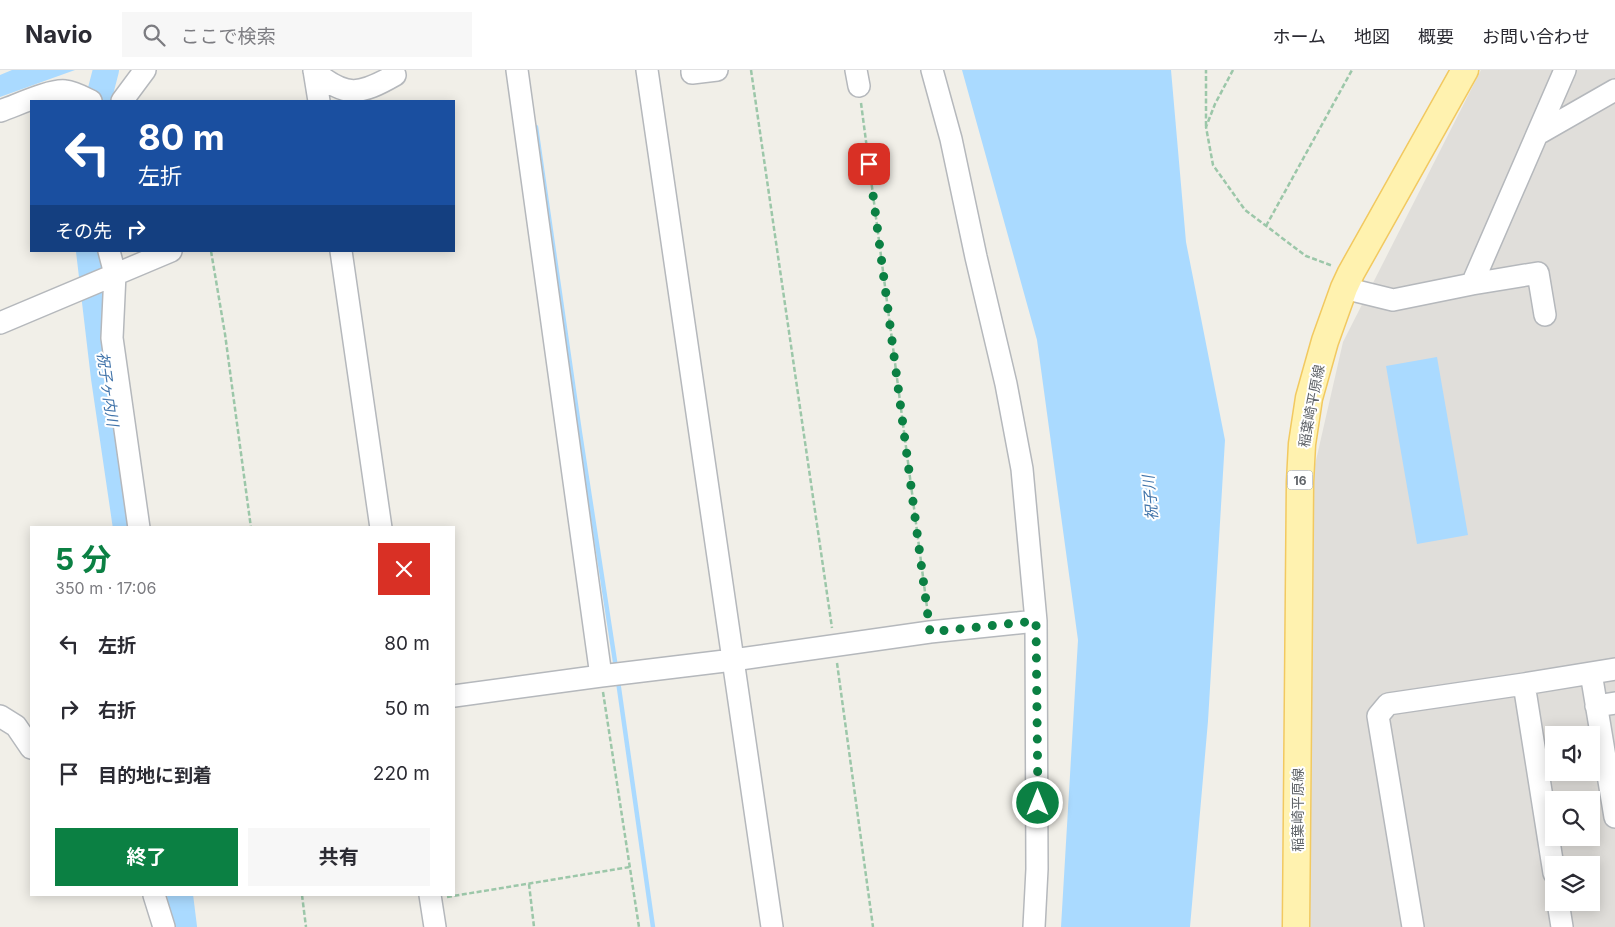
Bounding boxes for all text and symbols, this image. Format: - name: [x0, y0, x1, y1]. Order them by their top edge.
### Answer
- search box: [122, 12, 472, 57]
- text: Navio: [25, 20, 92, 49]
- icon: search: [140, 21, 168, 49]
- text: ここで検索: [180, 25, 275, 48]
- text: ホーム: [1273, 26, 1326, 47]
- text: 地図: [1354, 26, 1390, 47]
- text: 概要: [1418, 26, 1454, 47]
- text: お問い合わせ: [1482, 26, 1590, 47]
- text: 80 m: [138, 116, 225, 158]
- icon: left: [55, 120, 120, 185]
- pin: [848, 143, 890, 185]
- icon: arrive: [855, 150, 883, 178]
- text: 左折: [138, 163, 182, 189]
- icon: right: [122, 215, 150, 243]
- text: その先: [55, 220, 112, 243]
- water label: 祝子ヶ内川: [93, 351, 123, 429]
- street label: 稲葉崎平原線: [1295, 363, 1327, 449]
- road number: 16: [1288, 470, 1312, 490]
- water label: 祝子川: [1138, 473, 1161, 521]
- text: 5 分: [55, 541, 111, 577]
- button: close: [378, 543, 430, 595]
- text: 350 m · 17:06: [55, 578, 156, 598]
- icon: left: [55, 630, 83, 658]
- text: 80 m: [384, 632, 430, 655]
- text: 左折: [98, 634, 136, 657]
- icon: right: [55, 695, 83, 723]
- text: 50 m: [384, 697, 430, 720]
- text: 右折: [98, 699, 136, 722]
- map controls: [1545, 726, 1600, 911]
- button: sound: [1545, 726, 1600, 781]
- icon: arrive: [55, 760, 83, 788]
- text: 220 m: [373, 762, 430, 785]
- text: 目的地に到着: [98, 764, 212, 787]
- street label: 稲葉崎平原線: [1289, 768, 1306, 852]
- position arrow: [1011, 776, 1063, 828]
- button: search: [1545, 791, 1600, 846]
- button: 終了: [55, 828, 238, 886]
- button: 共有: [248, 828, 430, 886]
- button: layers: [1545, 856, 1600, 911]

